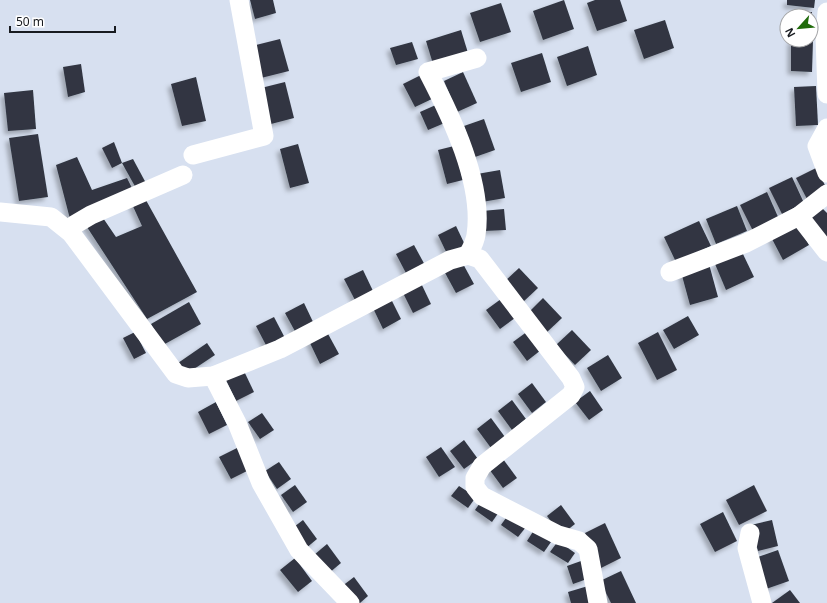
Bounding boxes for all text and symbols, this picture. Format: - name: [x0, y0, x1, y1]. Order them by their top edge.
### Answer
- scale bar: [10, 8, 115, 34]
- north arrow: [779, 8, 819, 48]
- text: 50 m: [16, 13, 44, 30]
- text: N: [781, 25, 798, 40]

